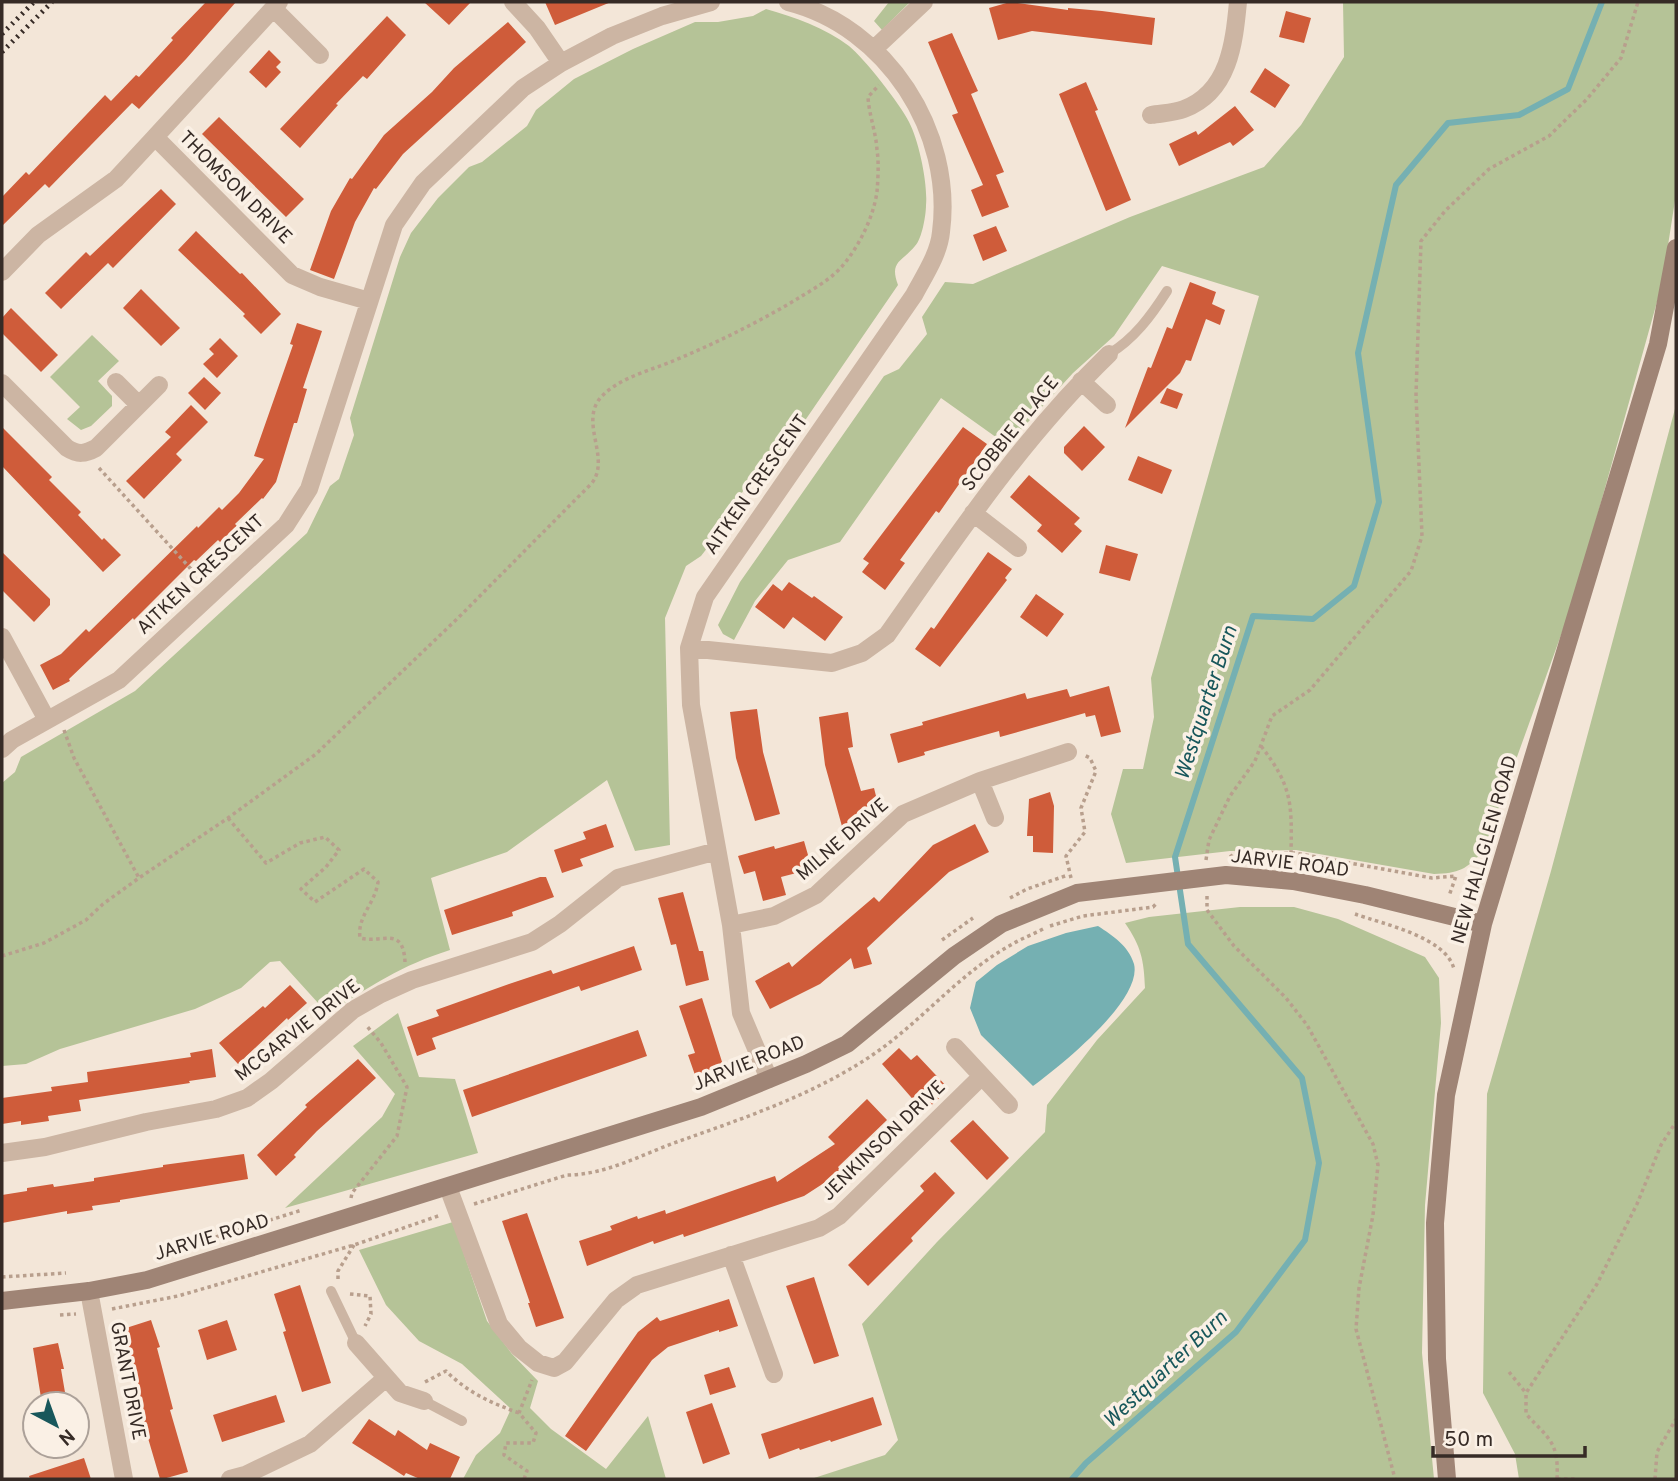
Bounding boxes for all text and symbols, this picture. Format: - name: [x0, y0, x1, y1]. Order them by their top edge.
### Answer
- street label: THOMSON DRIVE: [173, 126, 297, 250]
- street label: SCOBBIE PLACE: [957, 371, 1065, 497]
- street label: AITKEN CRESCENT: [700, 410, 814, 560]
- street label: AITKEN CRESCENT: [132, 510, 270, 640]
- water label: Westquarter Burn: [1169, 622, 1245, 783]
- street label: NEW HALLGLEN ROAD: [1447, 753, 1523, 947]
- street label: MILNE DRIVE: [792, 793, 894, 887]
- street label: JARVIE ROAD: [1230, 845, 1350, 883]
- street label: MCGARVIE DRIVE: [231, 975, 365, 1087]
- street label: JARVIE ROAD: [689, 1031, 809, 1097]
- street label: JENKINSON DRIVE: [817, 1076, 951, 1206]
- street label: JARVIE ROAD: [152, 1209, 272, 1267]
- water label: Westquarter Burn: [1098, 1305, 1234, 1435]
- street label: GRANT DRIVE: [104, 1320, 150, 1442]
- north arrow: [21, 1390, 91, 1460]
- scale bar: [1433, 1414, 1585, 1458]
- text: N: [53, 1423, 79, 1450]
- text: 50 m: [1444, 1427, 1493, 1454]

